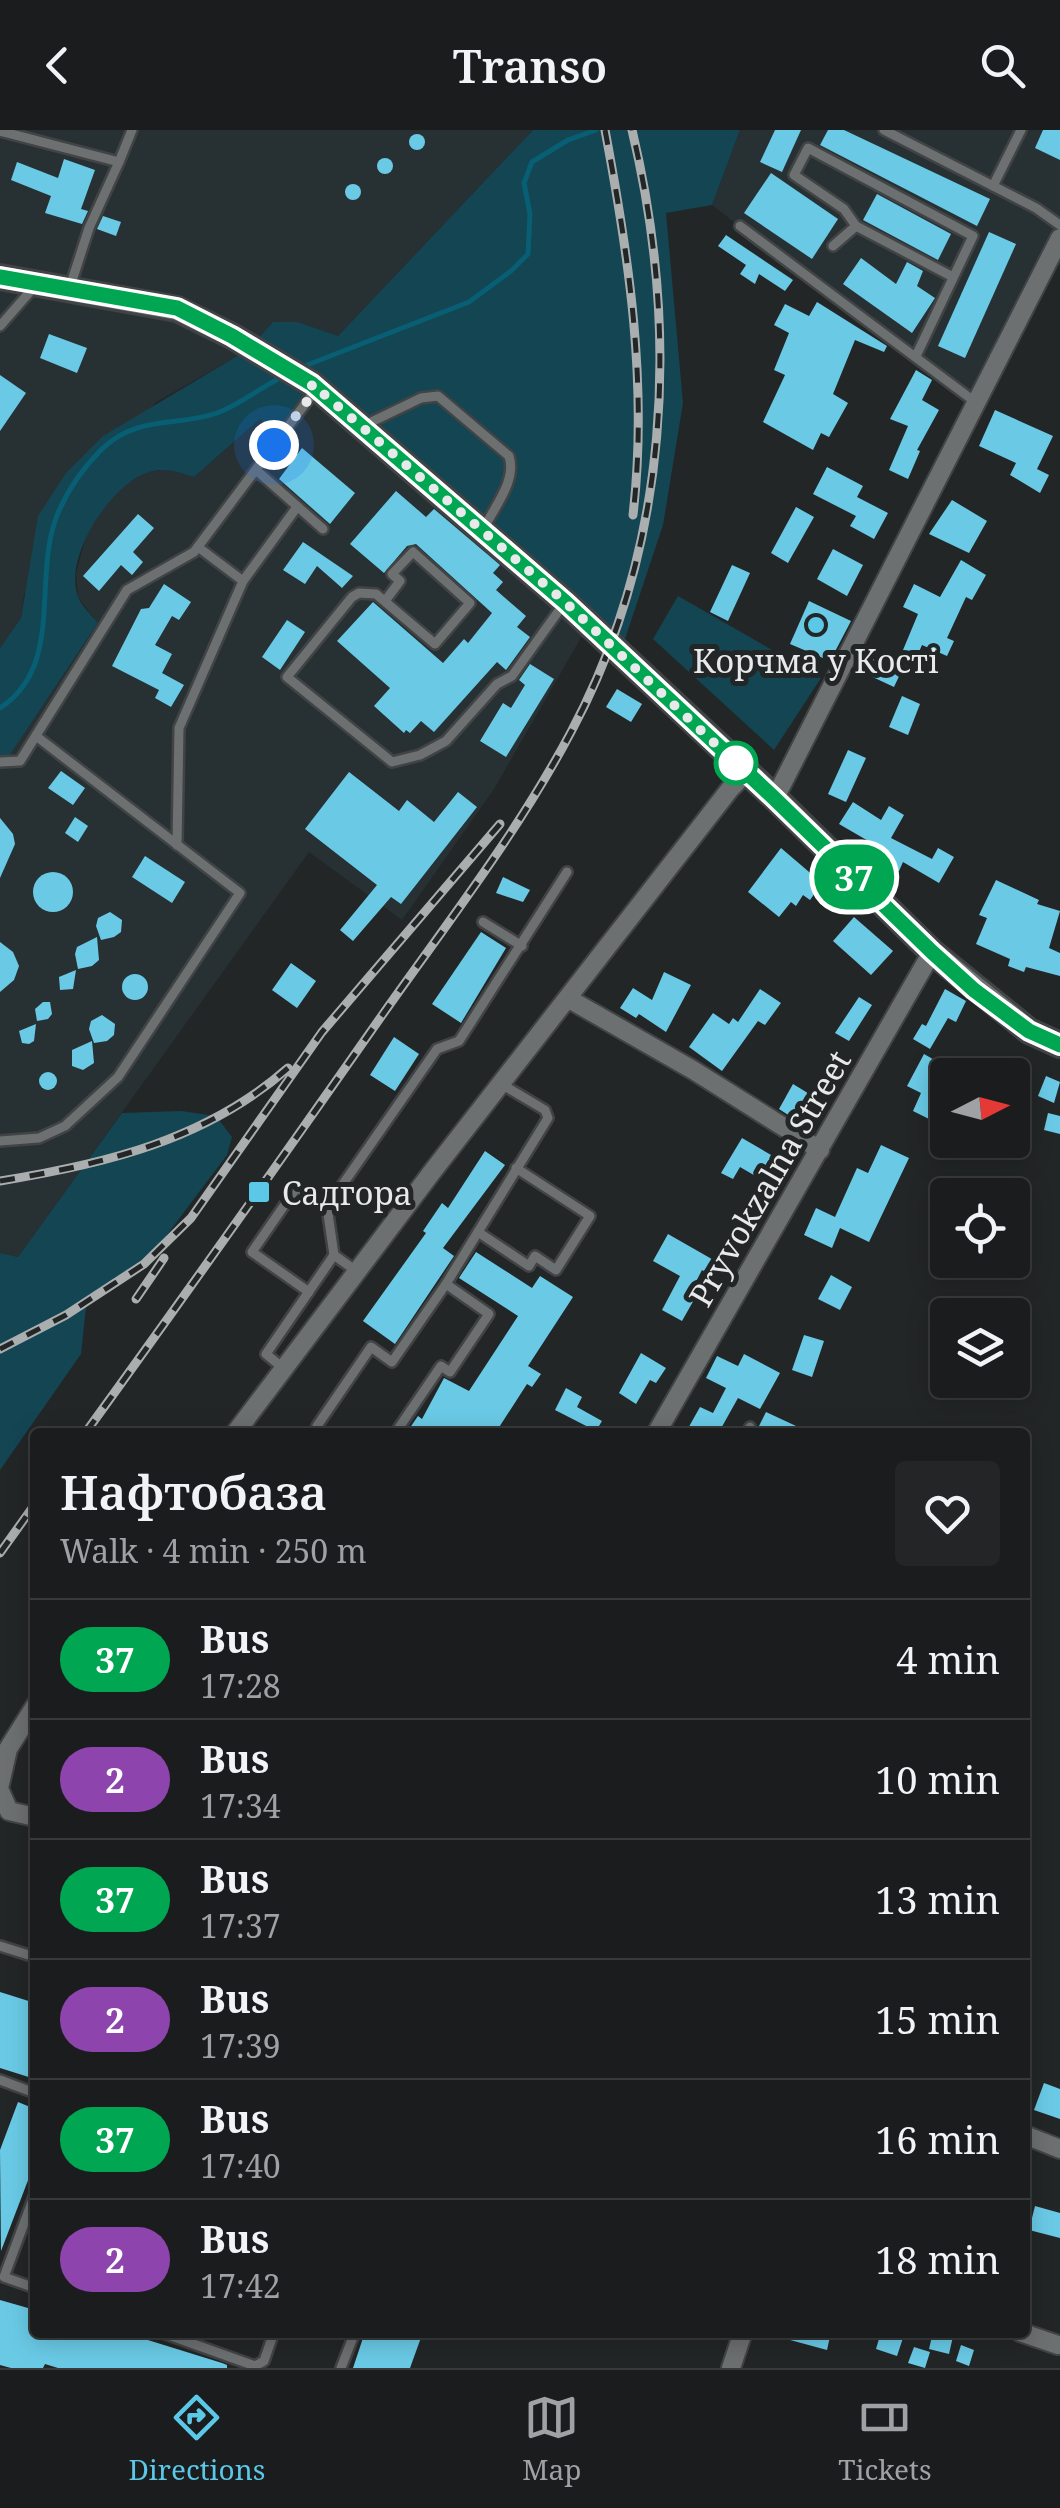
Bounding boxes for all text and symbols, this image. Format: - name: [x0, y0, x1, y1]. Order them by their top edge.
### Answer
- text: Transo: [453, 35, 607, 96]
- icon: back: [30, 38, 85, 93]
- icon: search: [975, 38, 1030, 93]
- your location: [249, 420, 299, 470]
- marker: Корчма у Кості: [805, 614, 827, 636]
- place label: Корчма у Кості: [693, 639, 939, 682]
- unlabelled marker: [715, 742, 757, 784]
- line badge: 37: [809, 844, 899, 910]
- text: 37: [834, 854, 874, 901]
- street label: Pryvokzalna Street: [678, 1042, 860, 1314]
- north arrow: [930, 1058, 1030, 1158]
- map controls: [930, 1058, 1030, 1398]
- place label: Садгора: [282, 1171, 412, 1214]
- button: locate: [930, 1178, 1030, 1278]
- marker: Садгора: [246, 1179, 272, 1205]
- button: layers: [930, 1298, 1030, 1398]
- text: Нафтобаза: [60, 1459, 327, 1524]
- button: heart: [895, 1461, 1000, 1566]
- text: Walk · 4 min · 250 m: [60, 1529, 367, 1572]
- text: Bus: [200, 1612, 269, 1664]
- text: 4 min: [896, 1633, 1000, 1685]
- text: 37: [95, 1636, 135, 1683]
- text: 17:28: [200, 1664, 281, 1707]
- text: Bus: [200, 1732, 269, 1784]
- text: 10 min: [875, 1753, 1000, 1805]
- text: 2: [105, 1756, 125, 1803]
- text: 17:34: [200, 1784, 281, 1827]
- text: Bus: [200, 1852, 269, 1904]
- text: 13 min: [875, 1873, 1000, 1925]
- text: 37: [95, 1876, 135, 1923]
- text: 17:37: [200, 1904, 281, 1947]
- text: Bus: [200, 1972, 269, 2024]
- text: 15 min: [875, 1993, 1000, 2045]
- text: 2: [105, 1996, 125, 2043]
- text: 17:39: [200, 2024, 281, 2067]
- text: Bus: [200, 2092, 269, 2144]
- text: 16 min: [875, 2113, 1000, 2165]
- text: 37: [95, 2116, 135, 2163]
- text: 17:40: [200, 2144, 281, 2187]
- text: Bus: [200, 2212, 269, 2264]
- text: 18 min: [875, 2233, 1000, 2285]
- text: 2: [105, 2236, 125, 2283]
- text: 17:42: [200, 2264, 281, 2307]
- tab: Directions: [128, 2390, 265, 2488]
- tab: Map: [522, 2390, 581, 2488]
- tab: Tickets: [838, 2390, 932, 2488]

